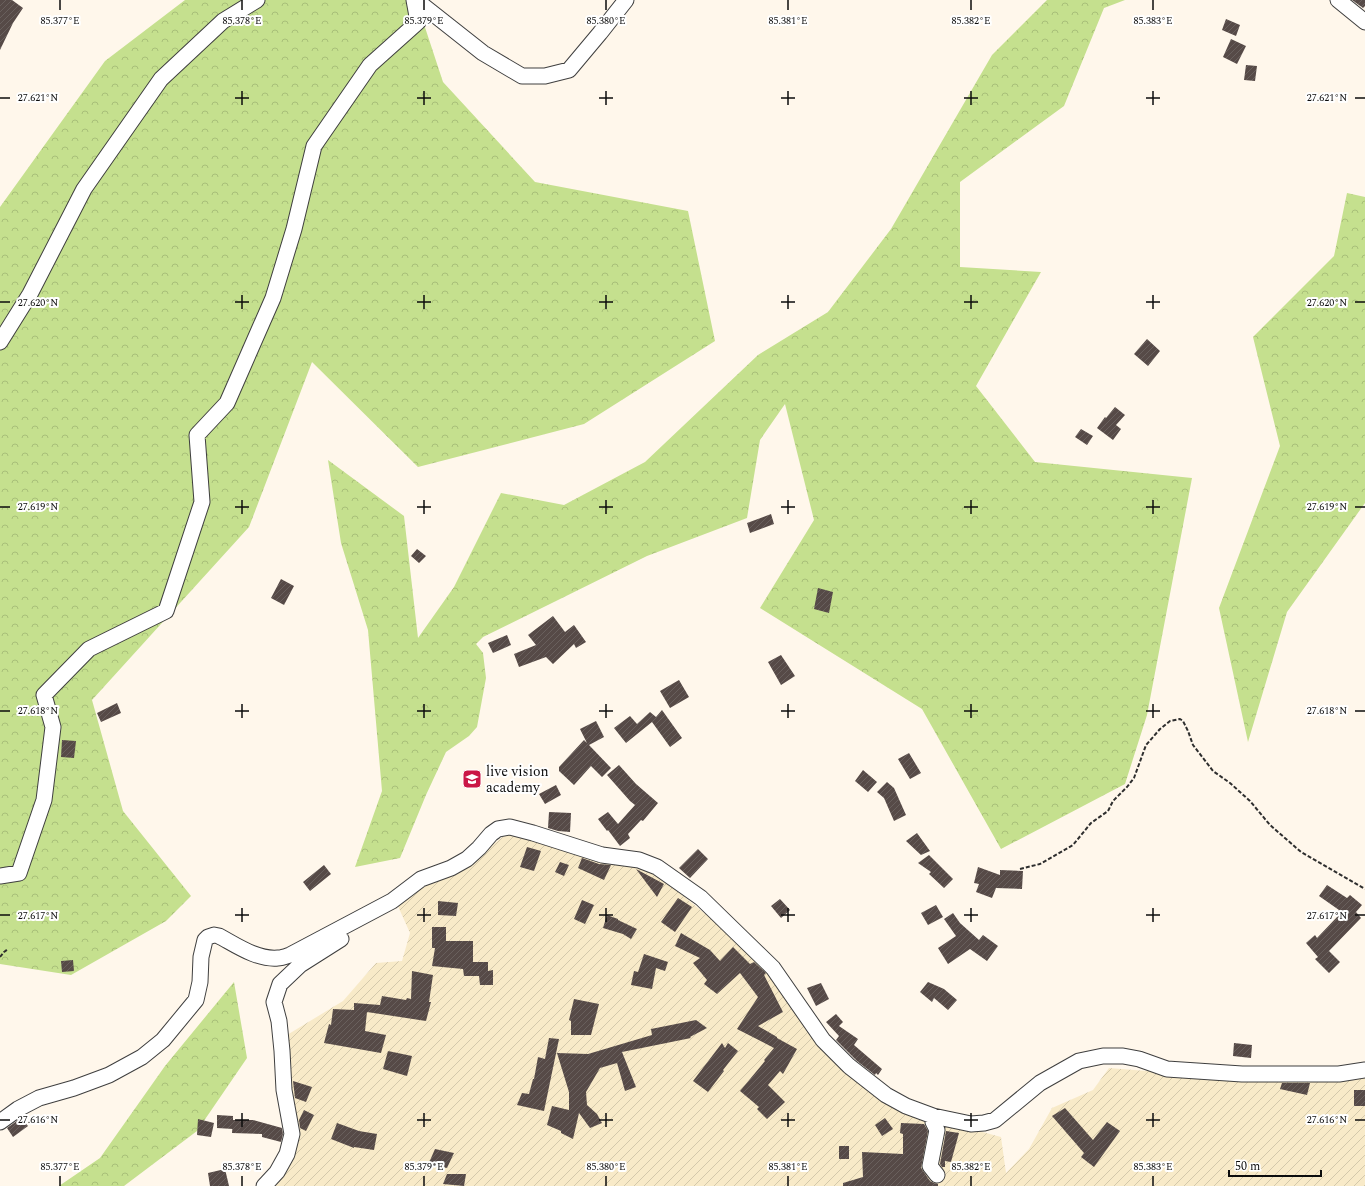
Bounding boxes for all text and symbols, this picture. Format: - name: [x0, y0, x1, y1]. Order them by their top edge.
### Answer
- text: 85.377°E: [40, 13, 80, 29]
- text: 85.378°E: [222, 13, 262, 29]
- text: 85.379°E: [404, 13, 444, 29]
- text: 85.380°E: [586, 13, 626, 29]
- text: 85.381°E: [768, 13, 808, 29]
- text: 85.382°E: [951, 13, 991, 29]
- text: 85.383°E: [1133, 13, 1173, 29]
- text: 27.621°N: [18, 90, 58, 106]
- text: 27.621°N: [1307, 90, 1347, 106]
- text: 27.620°N: [18, 295, 58, 311]
- text: 27.620°N: [1307, 295, 1347, 311]
- text: 27.619°N: [18, 499, 58, 515]
- text: 27.619°N: [1307, 499, 1347, 515]
- text: 27.618°N: [18, 703, 58, 719]
- text: 27.618°N: [1307, 703, 1347, 719]
- place label: live vision academy: [486, 761, 549, 798]
- school or university icon: live vision academy: [461, 768, 483, 790]
- text: 27.617°N: [18, 908, 58, 924]
- text: 27.617°N: [1307, 908, 1347, 924]
- text: 27.616°N: [18, 1112, 58, 1128]
- text: 27.616°N: [1307, 1112, 1347, 1128]
- scale bar: [1229, 1152, 1321, 1178]
- text: 50 m: [1235, 1157, 1260, 1176]
- text: 85.377°E: [40, 1159, 80, 1175]
- text: 85.378°E: [222, 1159, 262, 1175]
- text: 85.379°E: [404, 1159, 444, 1175]
- text: 85.380°E: [586, 1159, 626, 1175]
- text: 85.381°E: [768, 1159, 808, 1175]
- text: 85.382°E: [951, 1159, 991, 1175]
- text: 85.383°E: [1133, 1159, 1173, 1175]

